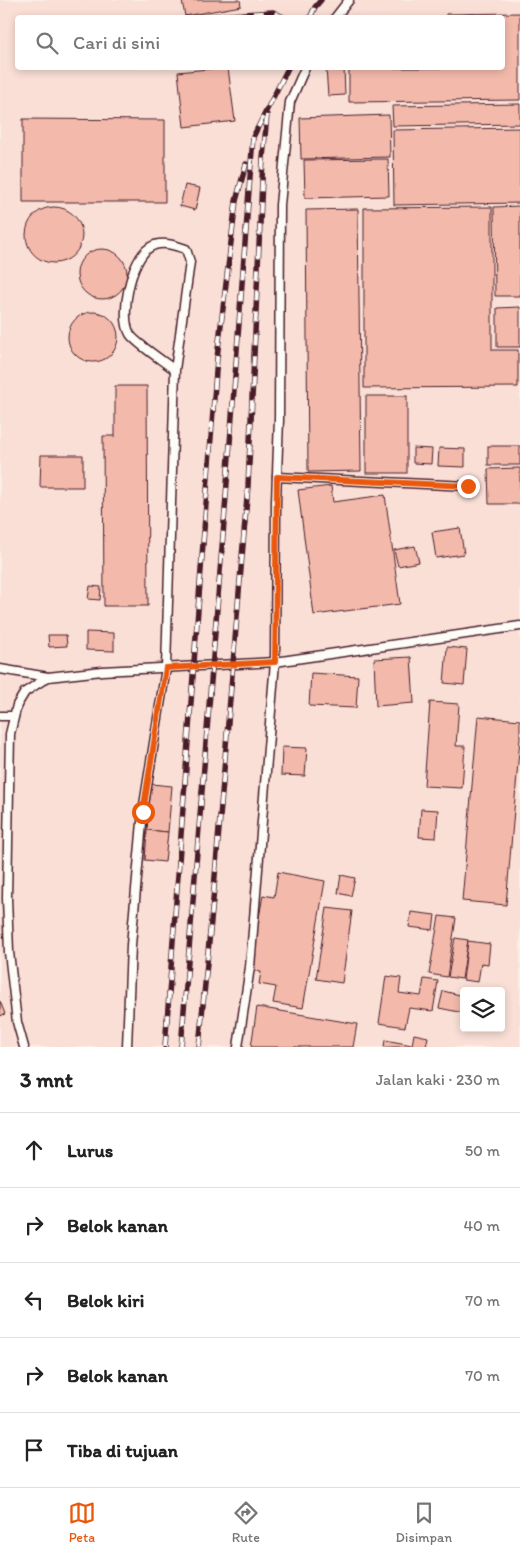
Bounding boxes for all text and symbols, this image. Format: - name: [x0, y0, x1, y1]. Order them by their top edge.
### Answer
- search box: [15, 15, 505, 70]
- icon: search: [33, 29, 61, 57]
- text: Cari di sini: [73, 31, 160, 54]
- route end: [457, 475, 480, 498]
- route start: [132, 801, 155, 824]
- map controls: [460, 987, 505, 1032]
- button: layers: [460, 987, 505, 1032]
- text: 3 mnt: [20, 1067, 73, 1092]
- text: Jalan kaki · 230 m: [376, 1070, 500, 1089]
- icon: ahead: [20, 1136, 48, 1164]
- text: Lurus: [67, 1139, 113, 1162]
- text: 50 m: [465, 1141, 500, 1160]
- icon: right: [20, 1211, 48, 1239]
- text: Belok kanan: [67, 1214, 168, 1237]
- text: 40 m: [463, 1216, 500, 1235]
- icon: left: [20, 1286, 48, 1314]
- text: Belok kiri: [67, 1289, 144, 1312]
- text: 70 m: [465, 1291, 500, 1310]
- icon: right: [20, 1361, 48, 1389]
- text: Belok kanan: [67, 1364, 168, 1387]
- text: 70 m: [465, 1366, 500, 1385]
- icon: arrive: [20, 1436, 48, 1464]
- text: Tiba di tujuan: [67, 1439, 178, 1462]
- tab: Peta: [68, 1499, 96, 1546]
- tab: Rute: [232, 1499, 260, 1546]
- tab: Disimpan: [396, 1499, 452, 1546]

